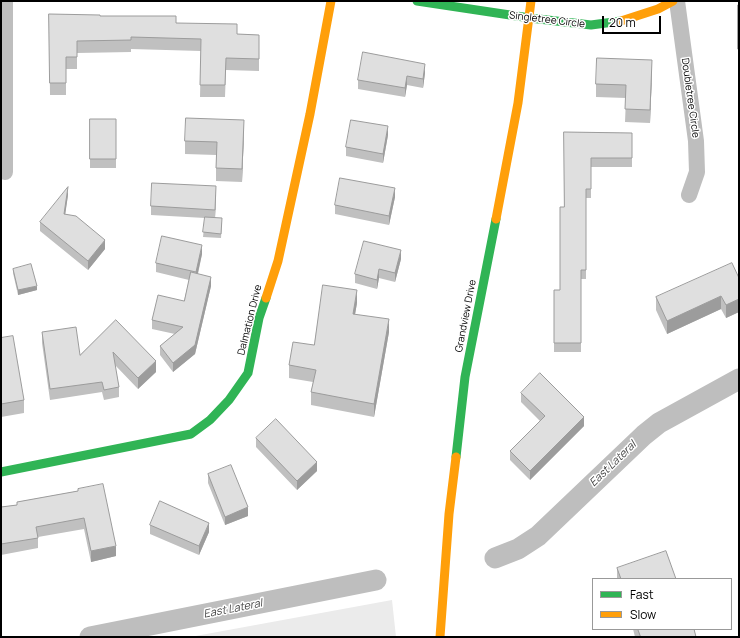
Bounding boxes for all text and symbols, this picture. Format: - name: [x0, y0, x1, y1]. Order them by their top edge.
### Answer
- scale bar: [604, 8, 663, 34]
- street label: Singletree Circle: [508, 9, 586, 31]
- text: 20 m: [609, 14, 636, 31]
- street label: Doubletree Circle: [678, 57, 702, 139]
- street label: Grandview Drive: [453, 279, 479, 353]
- street label: Dalmation Drive: [235, 284, 265, 356]
- water label: East Lateral: [587, 439, 639, 489]
- legend: [592, 578, 732, 630]
- text: Fast: [630, 586, 654, 603]
- water label: East Lateral: [203, 597, 263, 621]
- text: Slow: [630, 606, 656, 623]

